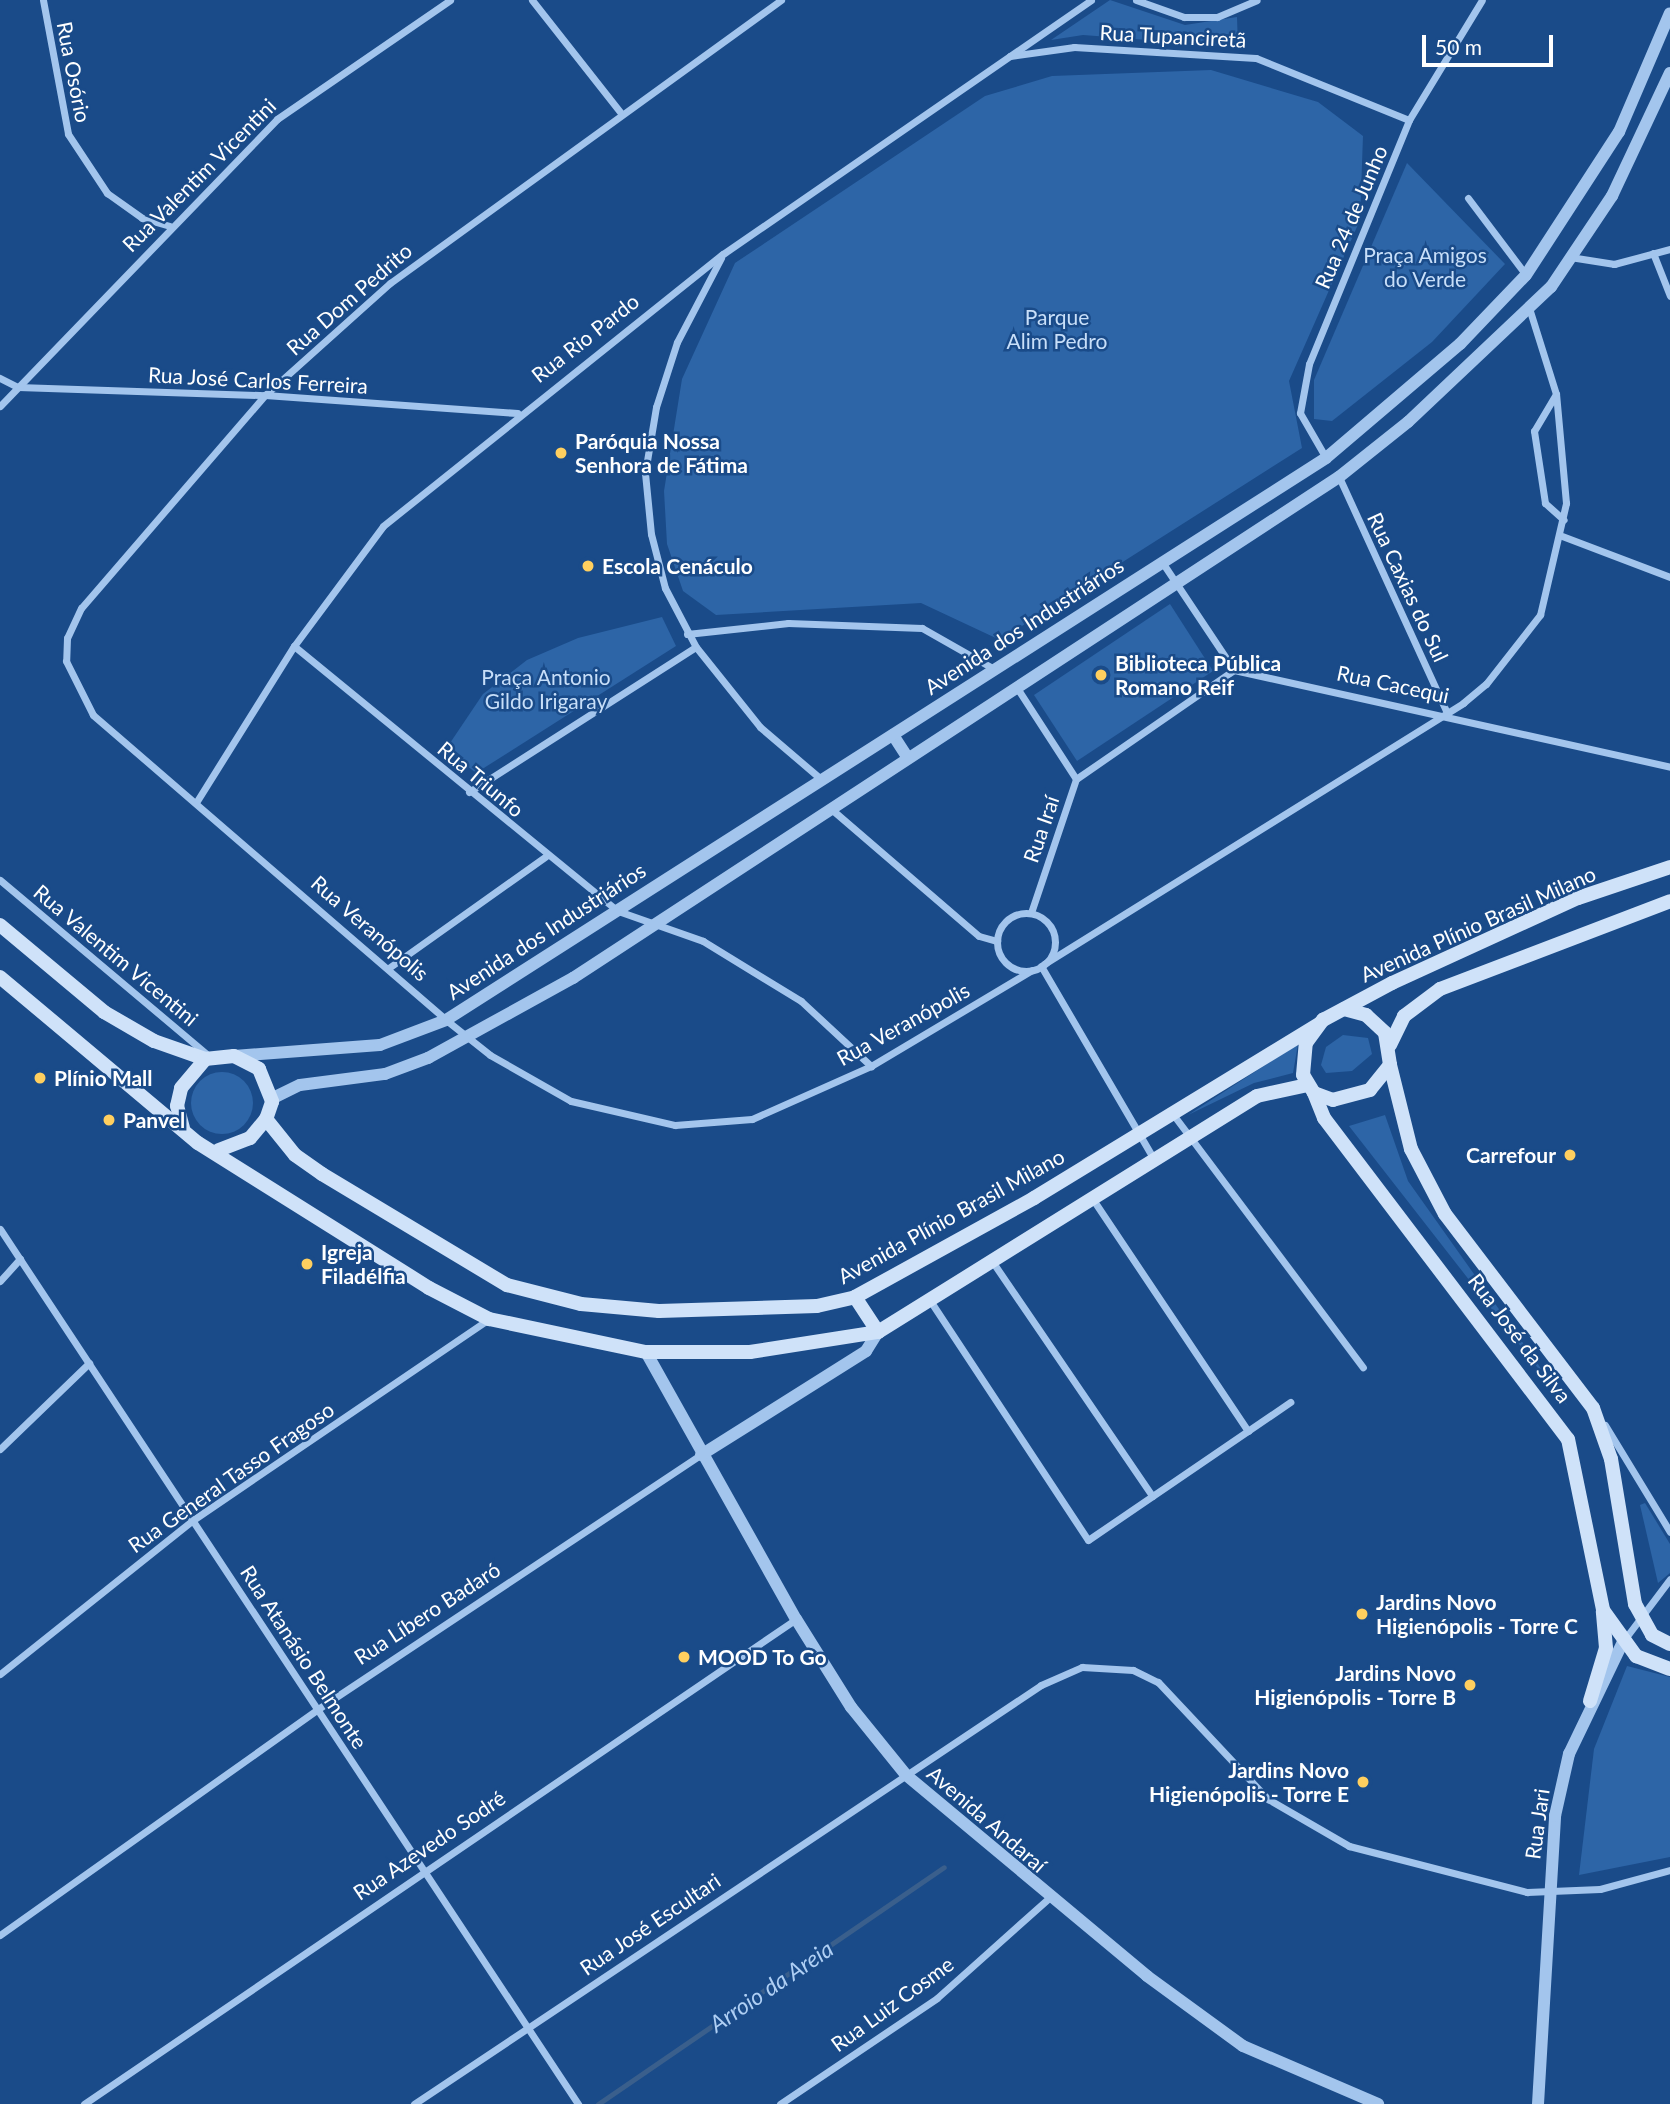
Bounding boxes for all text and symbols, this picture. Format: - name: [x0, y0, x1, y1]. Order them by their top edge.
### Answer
- street label: Rua Osório: [52, 19, 96, 125]
- street label: Rua Tupanciretã: [1099, 20, 1247, 52]
- scale bar: [1425, 21, 1556, 65]
- text: 50 m: [1435, 34, 1482, 59]
- street label: Rua Valentim Vicentini: [117, 93, 281, 257]
- street label: Rua 24 de Junho: [1309, 141, 1393, 293]
- street label: Rua Dom Pedrito: [281, 238, 417, 360]
- park label: Praça Amigos do Verde: [1363, 242, 1487, 292]
- street label: Rua Rio Pardo: [526, 288, 644, 388]
- park label: Parque Alim Pedro: [1007, 304, 1107, 354]
- street label: Rua José Carlos Ferreira: [147, 362, 369, 398]
- place label: Paróquia Nossa Senhora de Fátima: [575, 428, 748, 478]
- marker: Paróquia Nossa Senhora de Fátima: [553, 445, 569, 461]
- street label: Rua Caxias do Sul: [1362, 508, 1454, 666]
- street label: Avenida dos Industriários: [920, 552, 1128, 700]
- place label: Escola Cenáculo: [602, 553, 753, 579]
- marker: Escola Cenáculo: [580, 558, 596, 574]
- place label: Biblioteca Pública Romano Reif: [1115, 650, 1281, 700]
- street label: Rua Cacequi: [1335, 660, 1451, 708]
- park label: Praça Antonio Gildo Irigaray: [481, 664, 611, 714]
- marker: Biblioteca Pública Romano Reif: [1093, 667, 1109, 683]
- street label: Rua Triunfo: [433, 736, 529, 822]
- street label: Rua Iraí: [1018, 792, 1064, 866]
- street label: Avenida dos Industriários: [442, 857, 650, 1005]
- street label: Avenida Plínio Brasil Milano: [1356, 861, 1600, 987]
- street label: Rua Veranópolis: [306, 870, 434, 986]
- street label: Rua Valentim Vicentini: [28, 878, 204, 1032]
- street label: Rua Veranópolis: [832, 977, 974, 1071]
- place label: Plínio Mall: [54, 1065, 153, 1091]
- marker: Plínio Mall: [32, 1070, 48, 1086]
- place label: Panvel: [123, 1107, 185, 1133]
- marker: Panvel: [101, 1112, 117, 1128]
- place label: Carrefour: [1466, 1142, 1556, 1168]
- street label: Avenida Plínio Brasil Milano: [833, 1143, 1069, 1289]
- marker: Carrefour: [1562, 1147, 1578, 1163]
- place label: Igreja Filadélfia: [321, 1239, 406, 1289]
- marker: Igreja Filadélfia: [299, 1256, 315, 1272]
- street label: Rua José da Silva: [1463, 1268, 1577, 1408]
- street label: Rua General Tasso Fragoso: [123, 1396, 339, 1558]
- street label: Rua Líbero Badaró: [349, 1556, 505, 1670]
- street label: Rua Atanásio Belmonte: [235, 1560, 373, 1754]
- place label: Jardins Novo Higienópolis - Torre C: [1376, 1589, 1578, 1639]
- marker: Jardins Novo Higienópolis - Torre C: [1354, 1606, 1370, 1622]
- place label: MOOD To Go: [698, 1644, 827, 1670]
- marker: MOOD To Go: [676, 1649, 692, 1665]
- place label: Jardins Novo Higienópolis - Torre B: [1254, 1660, 1456, 1710]
- marker: Jardins Novo Higienópolis - Torre B: [1462, 1677, 1478, 1693]
- place label: Jardins Novo Higienópolis - Torre E: [1148, 1757, 1349, 1807]
- street label: Avenida Andaraí: [922, 1760, 1052, 1878]
- marker: Jardins Novo Higienópolis - Torre E: [1355, 1774, 1371, 1790]
- street label: Rua Azevedo Sodré: [348, 1785, 510, 1905]
- street label: Rua Jari: [1520, 1787, 1554, 1861]
- street label: Rua José Escultari: [575, 1868, 725, 1980]
- water label: Arroio da Areia: [704, 1934, 838, 2038]
- street label: Rua Luiz Cosme: [826, 1951, 958, 2057]

